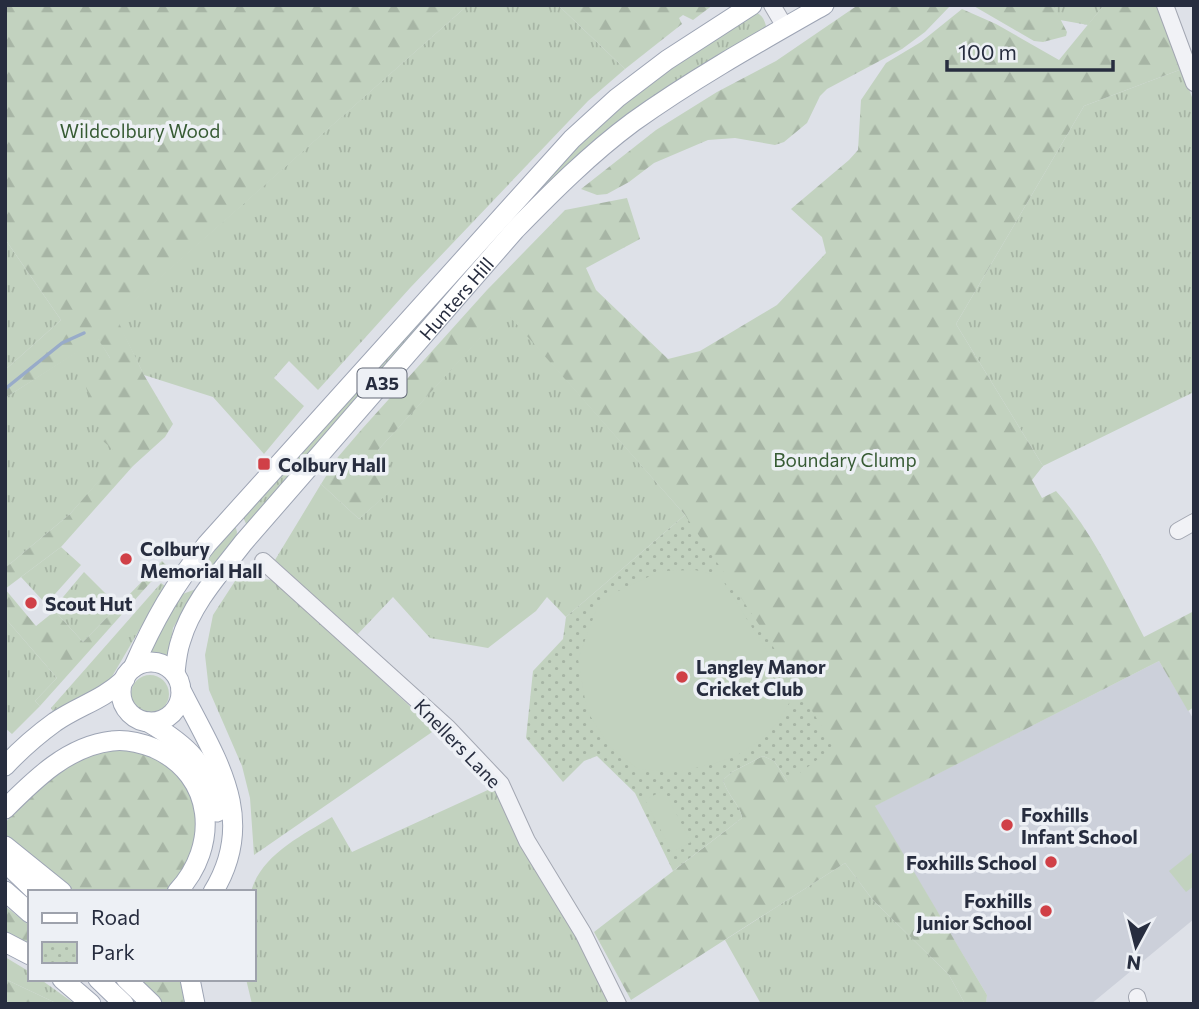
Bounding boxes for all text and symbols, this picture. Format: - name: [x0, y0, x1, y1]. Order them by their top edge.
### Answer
- scale bar: [947, 28, 1113, 72]
- text: 100 m: [958, 39, 1017, 64]
- park label: Wildcolbury Wood: [60, 119, 220, 142]
- street label: Hunters Hill: [414, 252, 498, 344]
- road number: A35: [358, 368, 406, 398]
- park label: Boundary Clump: [773, 448, 917, 471]
- place label: Colbury Hall: [278, 453, 386, 476]
- marker: Colbury Hall: [256, 456, 272, 472]
- place label: Colbury Memorial Hall: [140, 537, 263, 582]
- marker: Colbury Memorial Hall: [118, 551, 134, 567]
- place label: Scout Hut: [45, 592, 133, 615]
- marker: Scout Hut: [23, 595, 39, 611]
- place label: Langley Manor Cricket Club: [696, 655, 826, 700]
- marker: Langley Manor Cricket Club: [674, 669, 690, 685]
- street label: Knellers Lane: [410, 694, 506, 792]
- place label: Foxhills Infant School: [1021, 803, 1138, 848]
- marker: Foxhills Infant School: [999, 817, 1015, 833]
- place label: Foxhills School: [906, 851, 1037, 874]
- marker: Foxhills School: [1043, 854, 1059, 870]
- place label: Foxhills Junior School: [916, 889, 1032, 934]
- legend: [28, 890, 256, 981]
- marker: Foxhills Junior School: [1038, 903, 1054, 919]
- text: Road: [91, 904, 140, 929]
- north arrow: [1101, 911, 1171, 981]
- text: Park: [91, 939, 135, 964]
- text: N: [1125, 951, 1142, 976]

